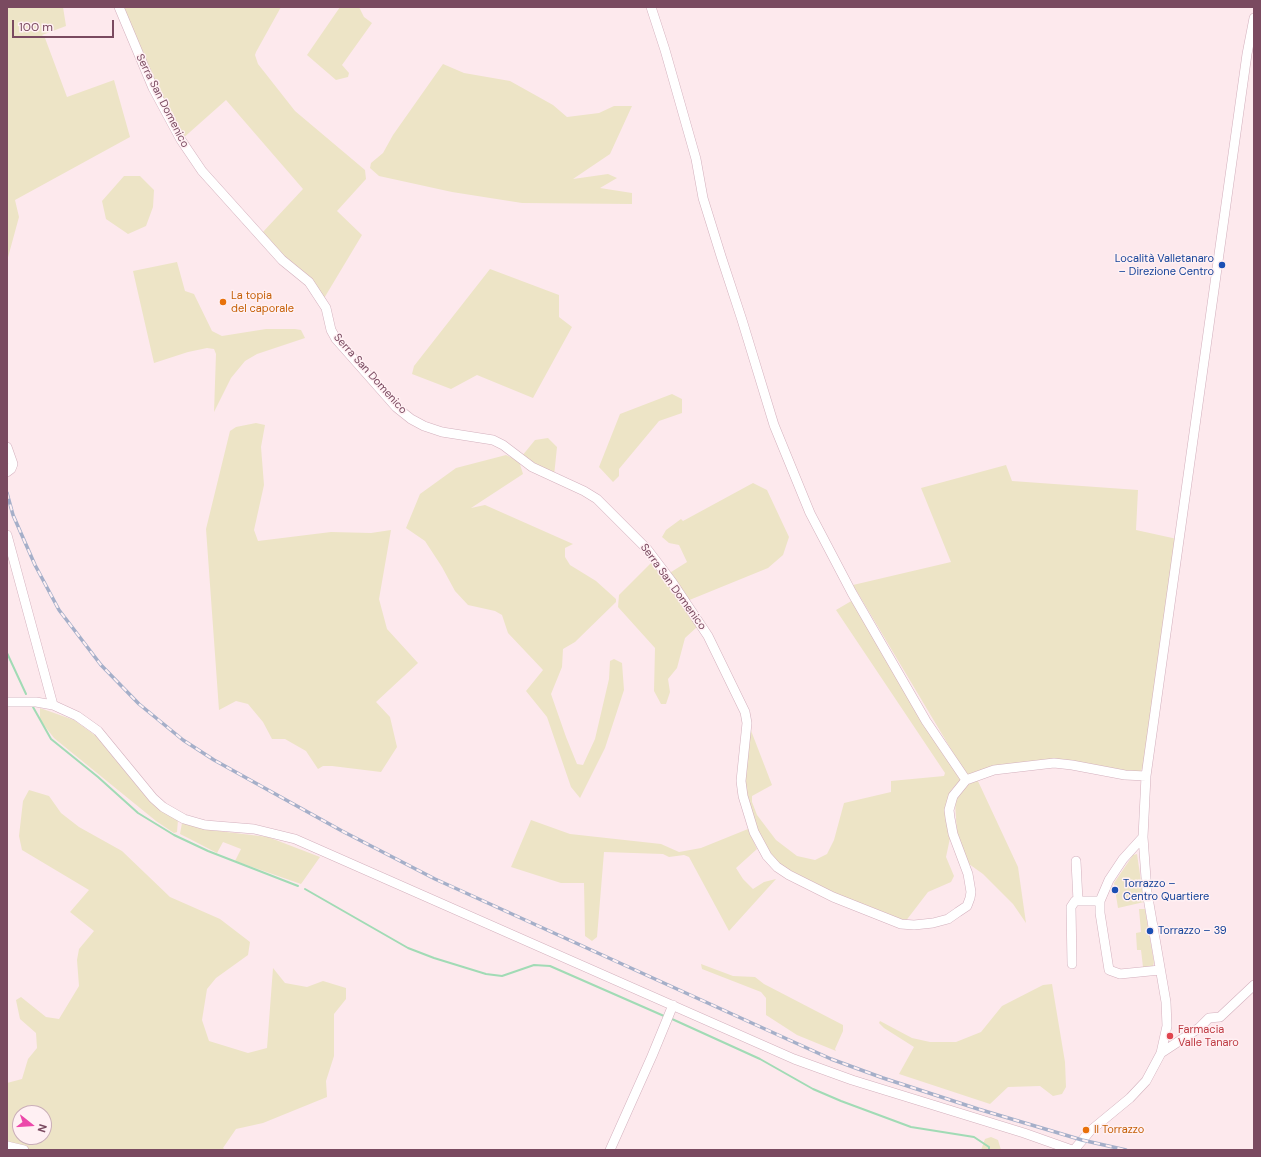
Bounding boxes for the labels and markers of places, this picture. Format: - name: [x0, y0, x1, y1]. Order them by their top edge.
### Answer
- place label: Località Valletanaro – Direzione Centro: [1115, 252, 1214, 278]
- marker: Località Valletanaro – Direzione Centro: [1217, 260, 1227, 270]
- place label: La topia del caporale: [231, 289, 294, 315]
- marker: La topia del caporale: [218, 297, 228, 307]
- place label: Torrazzo – Centro Quartiere: [1123, 877, 1209, 903]
- marker: Torrazzo – Centro Quartiere: [1110, 885, 1120, 895]
- place label: Torrazzo – 39: [1158, 924, 1227, 938]
- marker: Torrazzo – 39: [1145, 926, 1155, 936]
- place label: Farmacia Valle Tanaro: [1178, 1023, 1239, 1049]
- marker: Farmacia Valle Tanaro: [1165, 1031, 1175, 1041]
- place label: Il Torrazzo: [1094, 1123, 1144, 1137]
- marker: Il Torrazzo: [1081, 1125, 1091, 1135]

